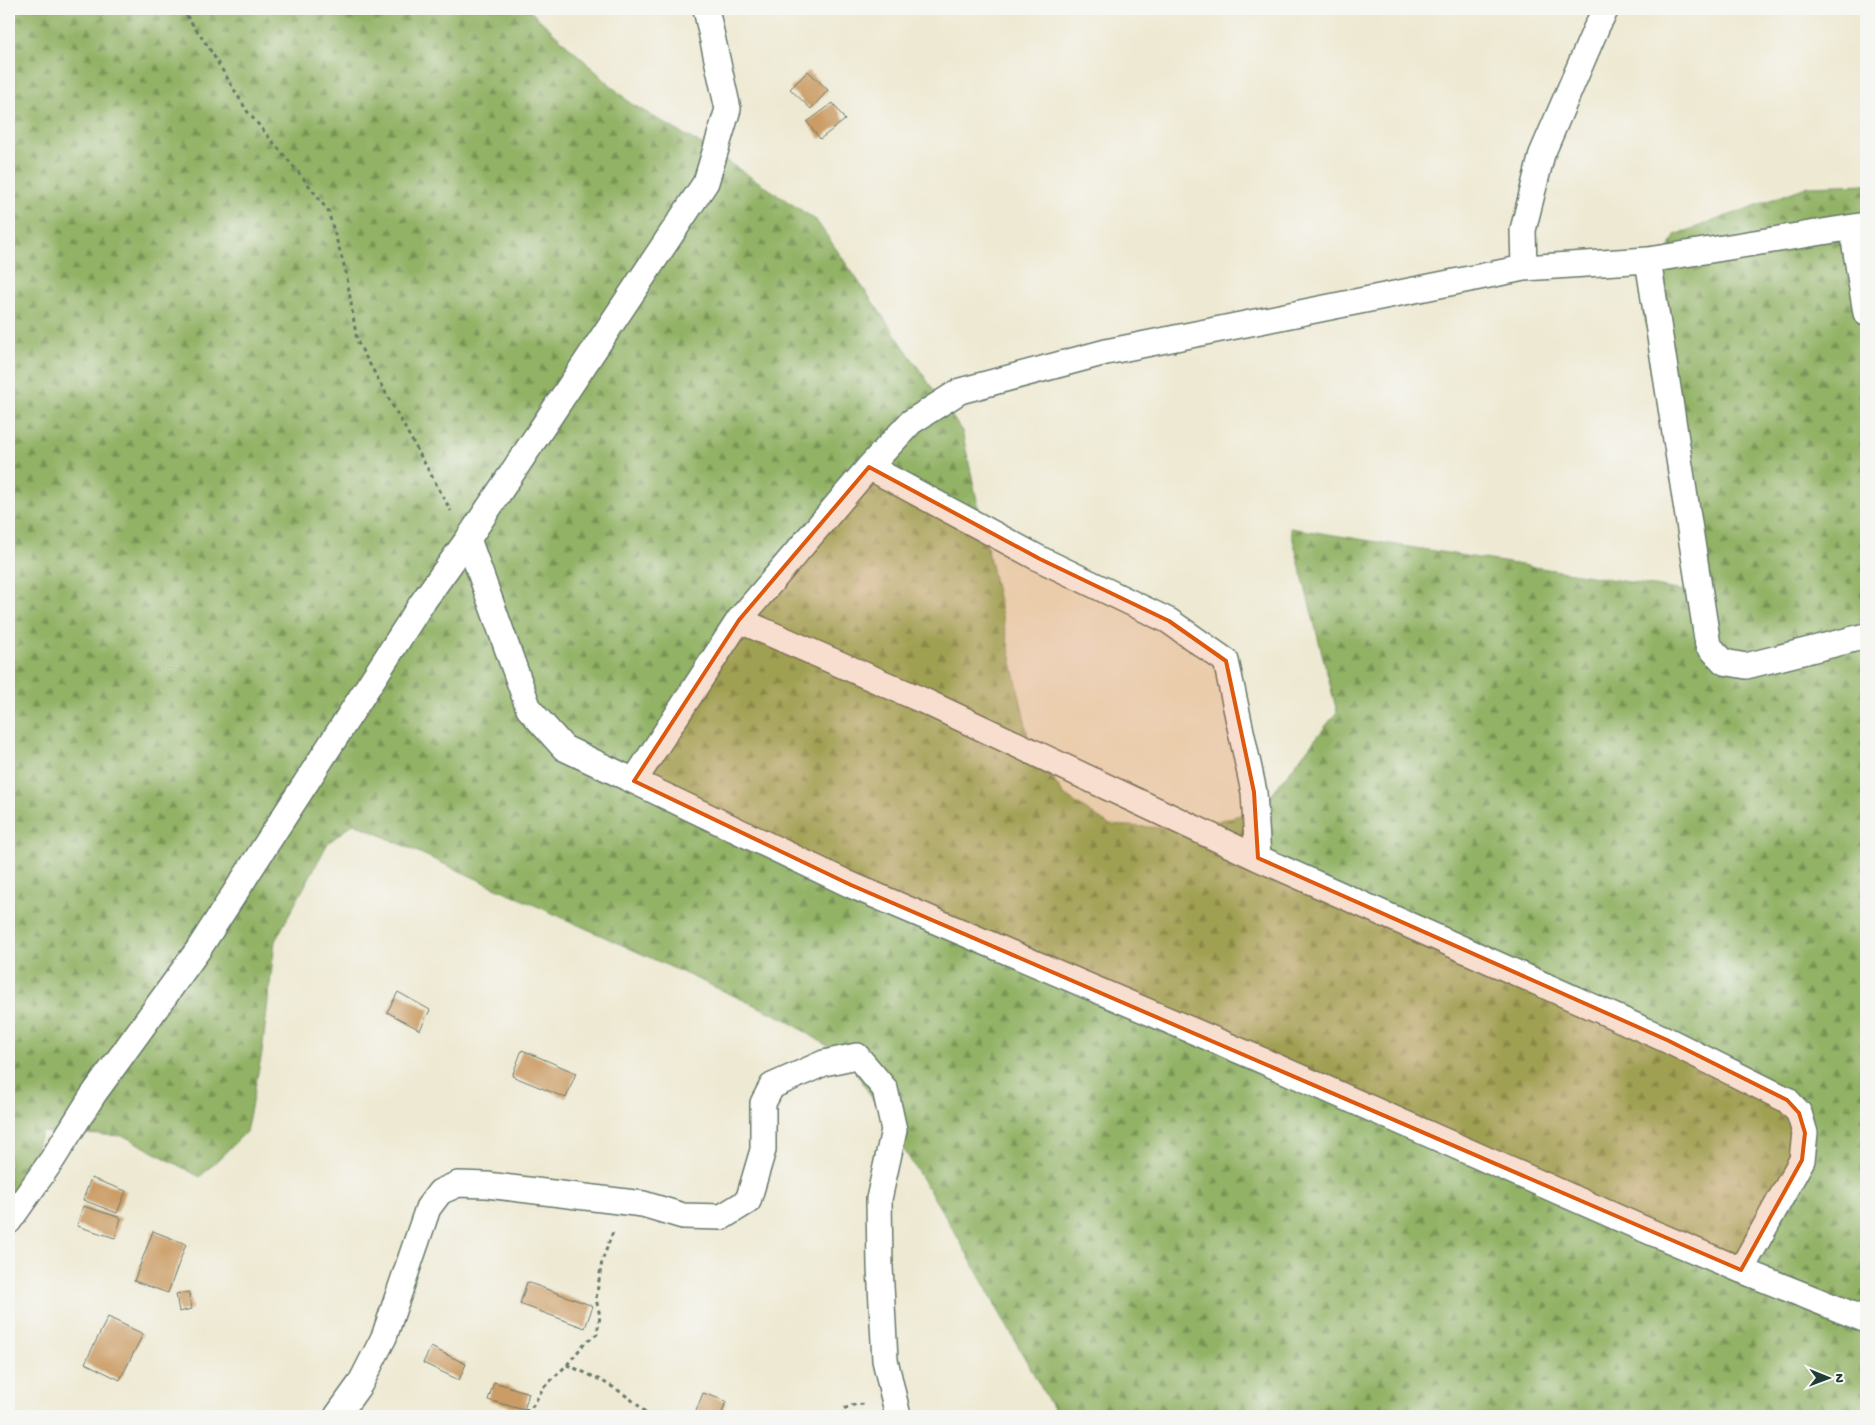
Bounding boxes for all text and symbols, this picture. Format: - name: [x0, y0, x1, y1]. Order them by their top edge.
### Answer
- north arrow: [1802, 1352, 1852, 1402]
- text: N: [1830, 1373, 1847, 1383]

